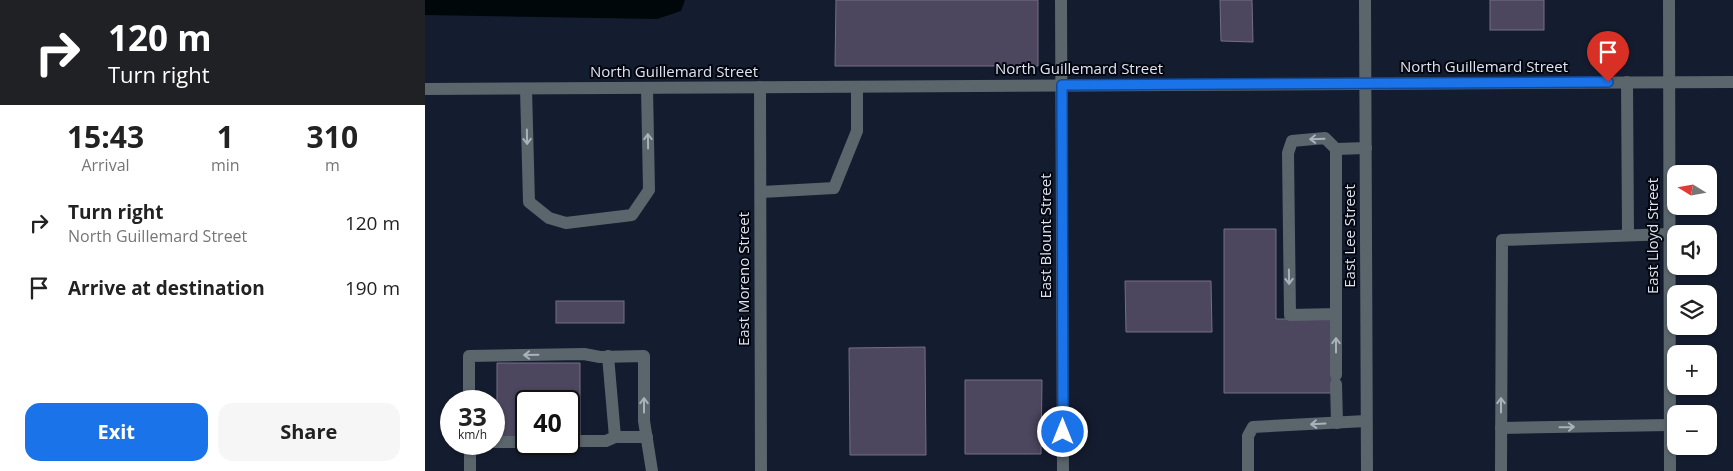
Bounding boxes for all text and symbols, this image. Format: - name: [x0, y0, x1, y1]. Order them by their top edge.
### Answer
- text: 120 m: [108, 14, 212, 61]
- icon: right: [25, 20, 90, 85]
- pin: [1587, 31, 1629, 82]
- icon: arrive: [1594, 38, 1622, 66]
- street label: North Guillemard Street: [1400, 56, 1568, 76]
- street label: North Guillemard Street: [995, 58, 1163, 78]
- text: Turn right: [108, 59, 210, 89]
- street label: North Guillemard Street: [590, 61, 758, 81]
- text: 15:43: [67, 116, 144, 157]
- text: 1: [217, 116, 234, 157]
- text: 310: [307, 116, 358, 157]
- one-way arrow: [522, 129, 532, 145]
- one-way arrow: [643, 133, 653, 150]
- one-way arrow: [1309, 135, 1325, 144]
- text: Arrival: [81, 154, 130, 176]
- text: min: [211, 154, 240, 176]
- text: m: [325, 154, 340, 176]
- north arrow: [1667, 165, 1717, 215]
- map controls: [1667, 165, 1717, 455]
- street label: East Blount Street: [1035, 173, 1055, 299]
- street label: East Lloyd Street: [1642, 178, 1662, 294]
- street label: East Lee Street: [1339, 184, 1359, 288]
- text: Turn right: [68, 199, 163, 225]
- icon: right: [25, 209, 53, 237]
- text: 120 m: [345, 210, 400, 236]
- street label: East Moreno Street: [733, 212, 753, 346]
- text: North Guillemard Street: [68, 225, 247, 247]
- button: sound: [1667, 225, 1717, 275]
- one-way arrow: [1285, 269, 1294, 285]
- icon: arrive: [25, 274, 53, 302]
- text: Arrive at destination: [68, 275, 265, 301]
- text: 190 m: [345, 275, 400, 301]
- button: layers: [1667, 285, 1717, 335]
- one-way arrow: [1331, 337, 1341, 353]
- button: +: [1667, 345, 1717, 395]
- one-way arrow: [524, 350, 540, 359]
- speed limit sign: 40: [515, 390, 580, 455]
- one-way arrow: [1496, 397, 1506, 414]
- one-way arrow: [639, 398, 649, 414]
- text: 33: [458, 399, 487, 433]
- button: Exit: [25, 403, 208, 461]
- button: Share: [218, 403, 400, 461]
- position arrow: [1036, 405, 1088, 457]
- button: −: [1667, 405, 1717, 455]
- one-way arrow: [1310, 419, 1326, 428]
- one-way arrow: [1559, 422, 1575, 431]
- text: km/h: [458, 426, 487, 443]

